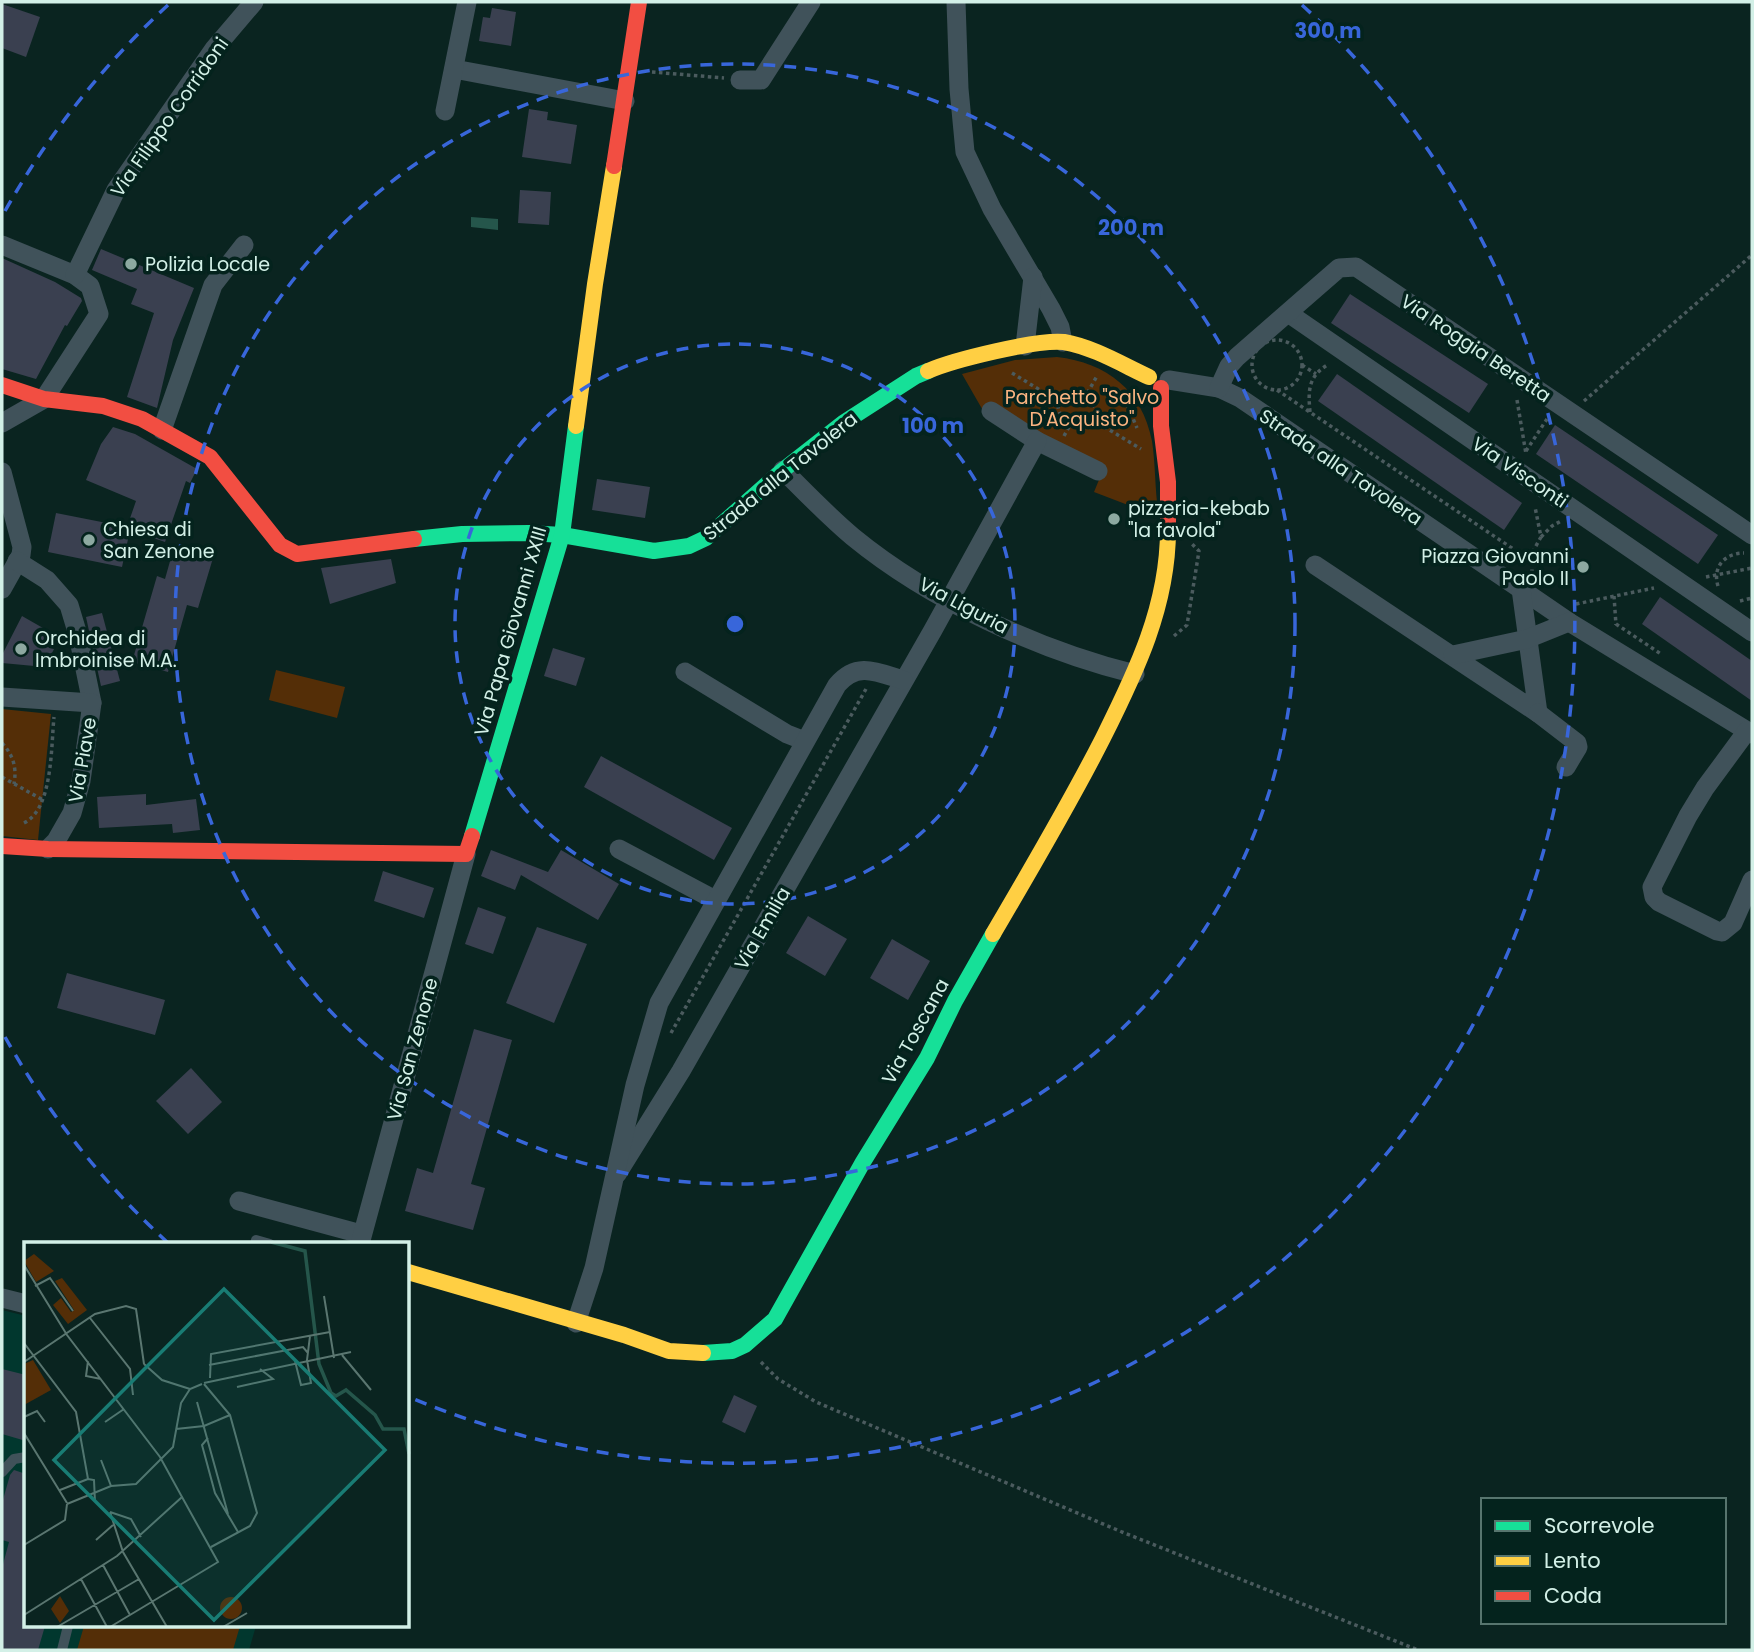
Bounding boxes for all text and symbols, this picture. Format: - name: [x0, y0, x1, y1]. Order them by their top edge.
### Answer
- text: 300 m: [1295, 16, 1361, 45]
- street label: Via Filippo Corridoni: [104, 32, 235, 203]
- text: 200 m: [1098, 213, 1164, 242]
- place label: Polizia Locale: [145, 251, 270, 278]
- marker: Polizia Locale: [123, 256, 139, 272]
- street label: Via Roggia Beretta: [1395, 288, 1556, 409]
- park label: Parchetto "Salvo D'Acquisto": [1005, 384, 1159, 433]
- street label: Strada alla Tavolera: [1254, 403, 1428, 532]
- street label: Strada alla Tavolera: [698, 406, 863, 547]
- text: 100 m: [902, 411, 964, 440]
- street label: Via Visconti: [1466, 430, 1573, 514]
- place label: pizzeria-kebab "la favola": [1128, 495, 1270, 544]
- marker: pizzeria-kebab "la favola": [1106, 511, 1122, 527]
- place label: Chiesa di San Zenone: [103, 516, 215, 565]
- street label: Via Papa Giovanni XXIII: [468, 523, 553, 739]
- marker: Chiesa di San Zenone: [81, 532, 97, 548]
- place label: Piazza Giovanni Paolo II: [1421, 543, 1569, 592]
- marker: Piazza Giovanni Paolo II: [1575, 559, 1591, 575]
- street label: Via Liguria: [914, 571, 1013, 640]
- centre of rings: [723, 612, 747, 636]
- place label: Orchidea di Imbroinise M.A.: [35, 625, 177, 674]
- marker: Orchidea di Imbroinise M.A.: [13, 641, 29, 657]
- street label: Via Piave: [62, 715, 103, 805]
- street label: Via Emilia: [728, 882, 797, 975]
- street label: Via Toscana: [875, 973, 956, 1089]
- street label: Via San Zenone: [380, 975, 445, 1124]
- inset map: [24, 1242, 410, 1628]
- legend: [1481, 1498, 1726, 1624]
- text: Scorrevole: [1544, 1511, 1655, 1540]
- text: Lento: [1544, 1546, 1601, 1575]
- text: Coda: [1544, 1581, 1602, 1610]

